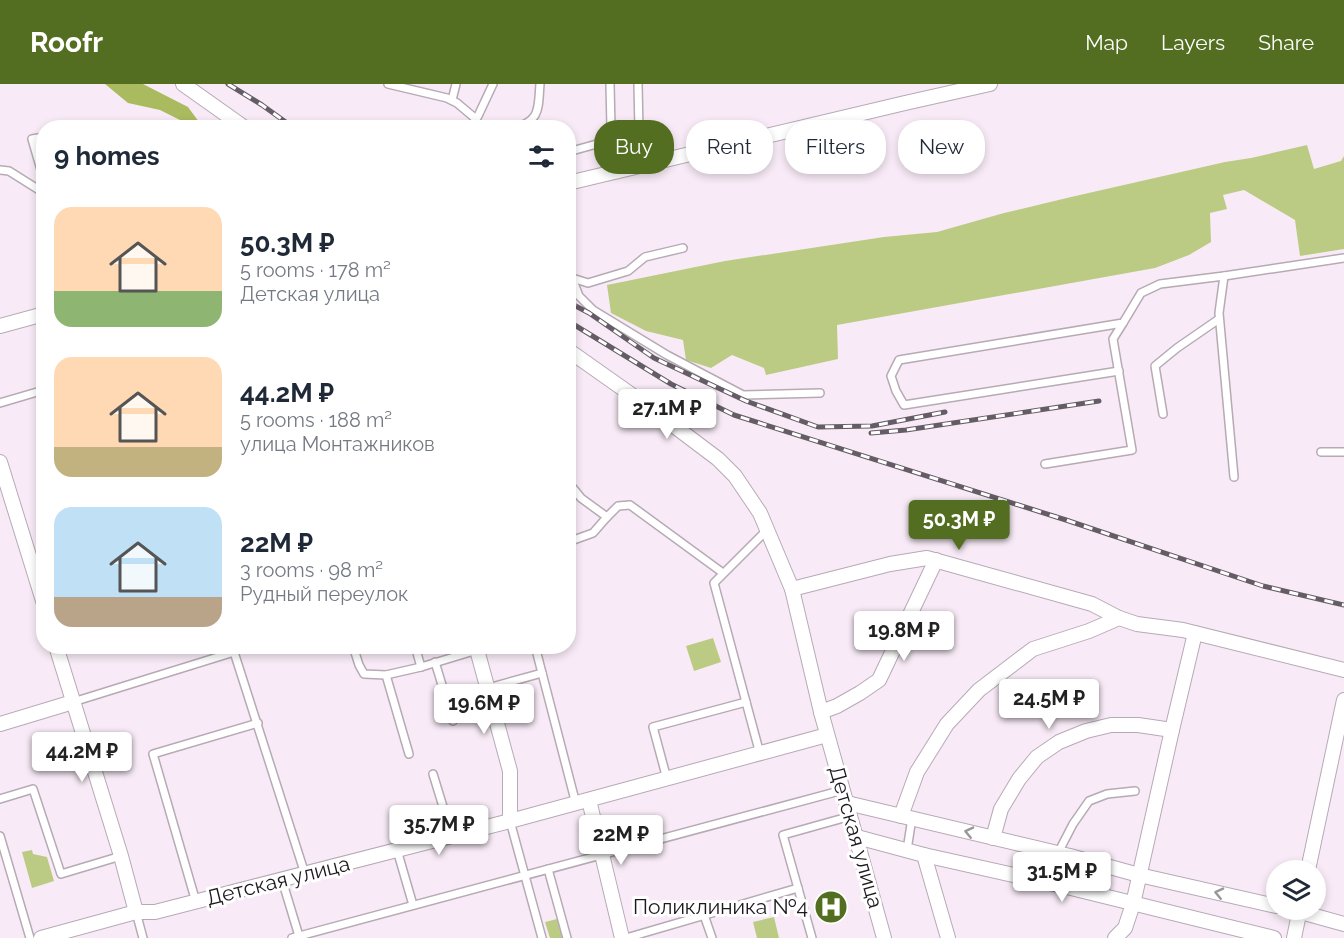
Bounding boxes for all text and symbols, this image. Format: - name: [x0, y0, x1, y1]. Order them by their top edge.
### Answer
- text: Roofr: [30, 26, 103, 59]
- text: Map: [1085, 30, 1128, 55]
- text: Layers: [1161, 30, 1225, 55]
- text: Share: [1258, 30, 1314, 55]
- chip: Buy: [594, 120, 674, 174]
- chip: Rent: [686, 120, 773, 174]
- chip: Filters: [785, 120, 886, 174]
- chip: New: [898, 120, 985, 174]
- icon: filters: [525, 140, 558, 173]
- text: 9 homes: [54, 141, 160, 171]
- text: 50.3M ₽: [240, 228, 335, 258]
- icon: home: [102, 231, 174, 303]
- text: 5 rooms · 178 m²: [240, 258, 391, 282]
- text: Детская улица: [240, 282, 380, 306]
- text: 44.2M ₽: [240, 378, 334, 408]
- icon: home: [102, 381, 174, 453]
- pin: 27.1M ₽: [612, 389, 722, 440]
- text: 27.1M ₽: [632, 396, 702, 420]
- text: 5 rooms · 188 m²: [240, 408, 392, 432]
- text: улица Монтажников: [240, 432, 435, 456]
- pin: 50.3M ₽: [904, 500, 1014, 551]
- text: 50.3M ₽: [923, 507, 995, 531]
- text: 22M ₽: [240, 528, 313, 558]
- icon: home: [102, 531, 174, 603]
- text: 3 rooms · 98 m²: [240, 558, 383, 582]
- text: Рудный переулок: [240, 582, 409, 606]
- pin: 19.8M ₽: [849, 611, 959, 662]
- text: 19.8M ₽: [868, 618, 940, 642]
- pin: 24.5M ₽: [994, 679, 1104, 730]
- pin: 19.6M ₽: [429, 684, 539, 735]
- text: 24.5M ₽: [1013, 686, 1085, 710]
- text: 19.6M ₽: [448, 691, 520, 715]
- pin: 44.2M ₽: [27, 732, 137, 783]
- text: 44.2M ₽: [46, 739, 118, 763]
- street label: Детская улица: [824, 763, 889, 911]
- pin: 35.7M ₽: [384, 805, 494, 856]
- text: 35.7M ₽: [403, 812, 475, 836]
- pin: 22M ₽: [579, 815, 663, 866]
- text: 22M ₽: [593, 822, 649, 846]
- one-way arrow: [964, 827, 974, 840]
- street label: Детская улица: [204, 851, 352, 910]
- pin: 31.5M ₽: [1007, 852, 1117, 903]
- text: 31.5M ₽: [1027, 859, 1097, 883]
- map controls: [1266, 860, 1326, 920]
- button: layers: [1266, 860, 1326, 920]
- one-way arrow: [1215, 888, 1225, 901]
- hospital icon: Поликлиника №4: [813, 889, 849, 925]
- place label: Поликлиника №4: [633, 894, 808, 919]

